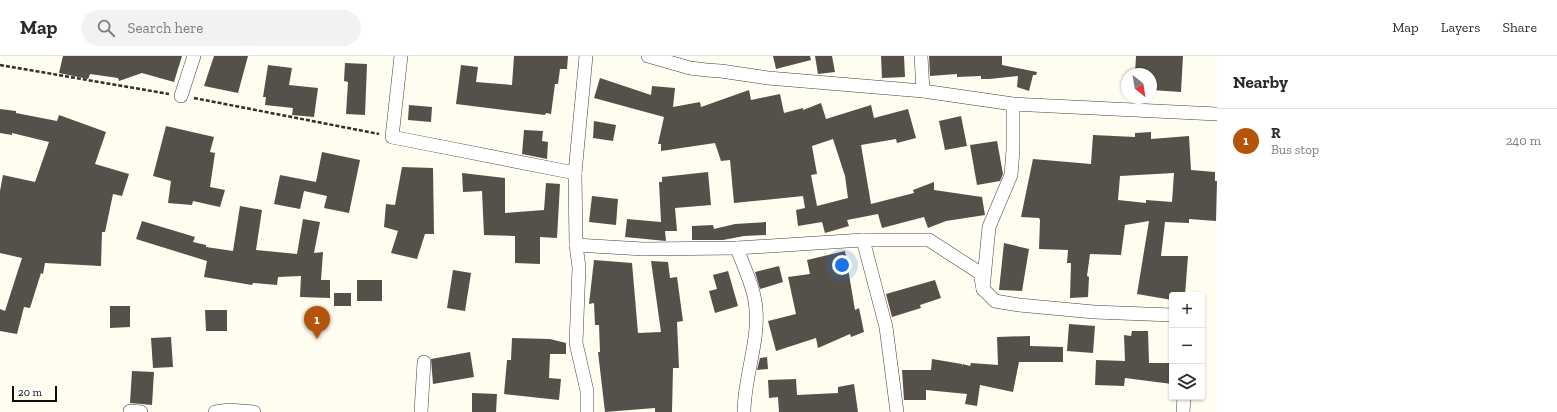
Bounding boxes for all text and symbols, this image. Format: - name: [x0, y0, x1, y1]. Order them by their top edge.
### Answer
- search box: [81, 10, 361, 46]
- text: Map: [20, 16, 57, 39]
- icon: search: [95, 17, 117, 39]
- text: Search here: [127, 19, 203, 37]
- text: Map: [1392, 19, 1419, 36]
- text: Layers: [1441, 19, 1480, 36]
- text: Share: [1502, 19, 1537, 36]
- north arrow: [1121, 68, 1157, 104]
- text: Nearby: [1233, 72, 1288, 92]
- text: R: [1271, 124, 1281, 142]
- text: 1: [1243, 133, 1249, 148]
- text: 240 m: [1506, 133, 1541, 148]
- text: Bus stop: [1271, 142, 1319, 157]
- your location: [832, 255, 852, 275]
- map controls: [1169, 292, 1205, 400]
- button: +: [1169, 292, 1205, 328]
- pin: 1: [304, 306, 330, 339]
- button: −: [1169, 328, 1205, 364]
- button: layers: [1169, 364, 1205, 400]
- scale bar: [12, 384, 57, 403]
- text: 20 m: [18, 386, 42, 399]

